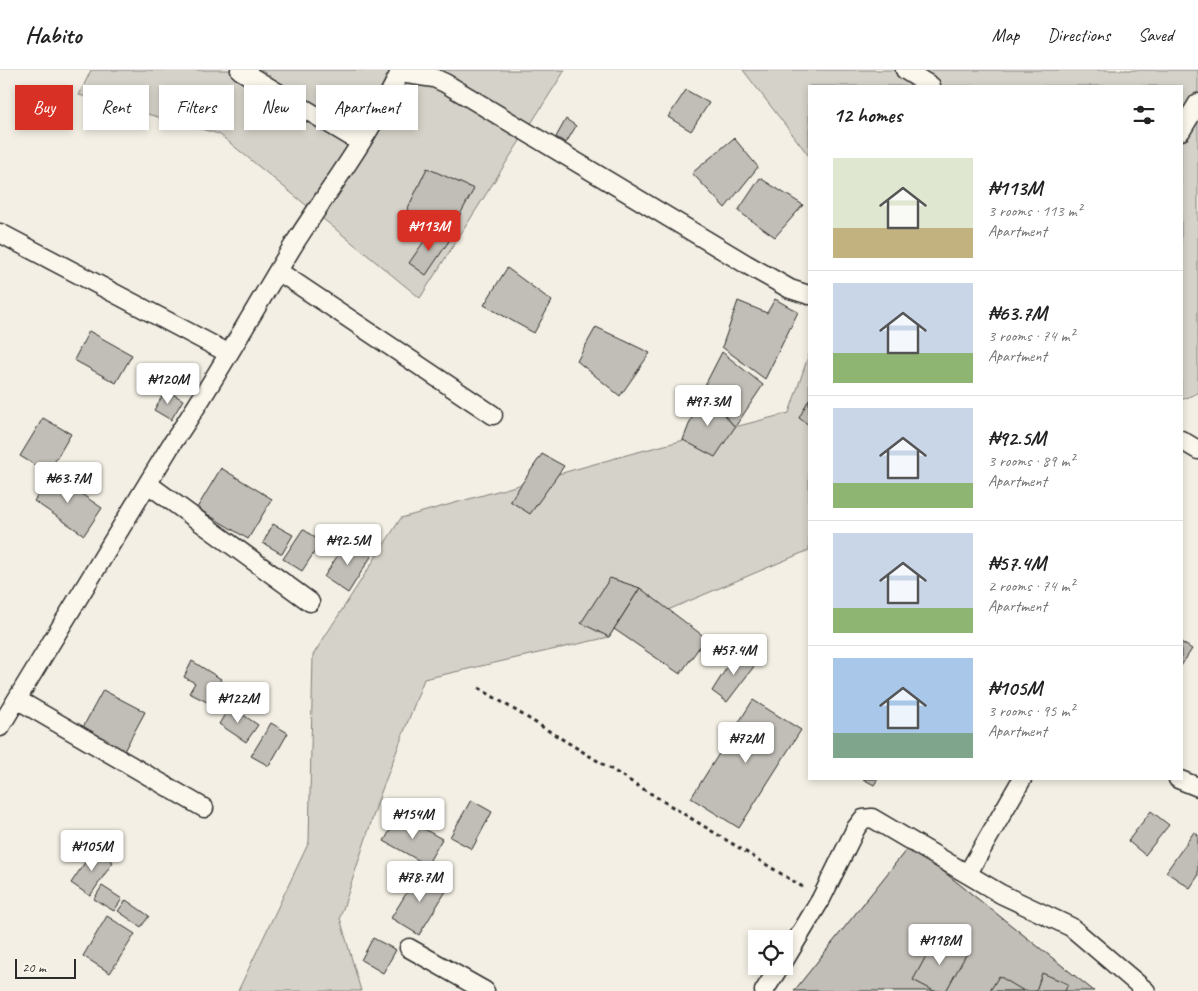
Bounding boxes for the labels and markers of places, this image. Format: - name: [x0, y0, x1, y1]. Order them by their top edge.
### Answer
- pin: ₦113M: [394, 210, 464, 252]
- pin: ₦120M: [133, 362, 203, 405]
- pin: ₦97.3M: [667, 384, 749, 427]
- pin: ₦63.7M: [27, 462, 109, 504]
- pin: ₦92.5M: [307, 524, 389, 566]
- pin: ₦57.4M: [693, 634, 775, 676]
- pin: ₦122M: [203, 682, 273, 724]
- pin: ₦72M: [716, 722, 776, 764]
- pin: ₦154M: [378, 798, 448, 840]
- pin: ₦105M: [57, 830, 127, 872]
- pin: ₦78.7M: [379, 860, 461, 903]
- pin: ₦118M: [905, 924, 975, 966]

